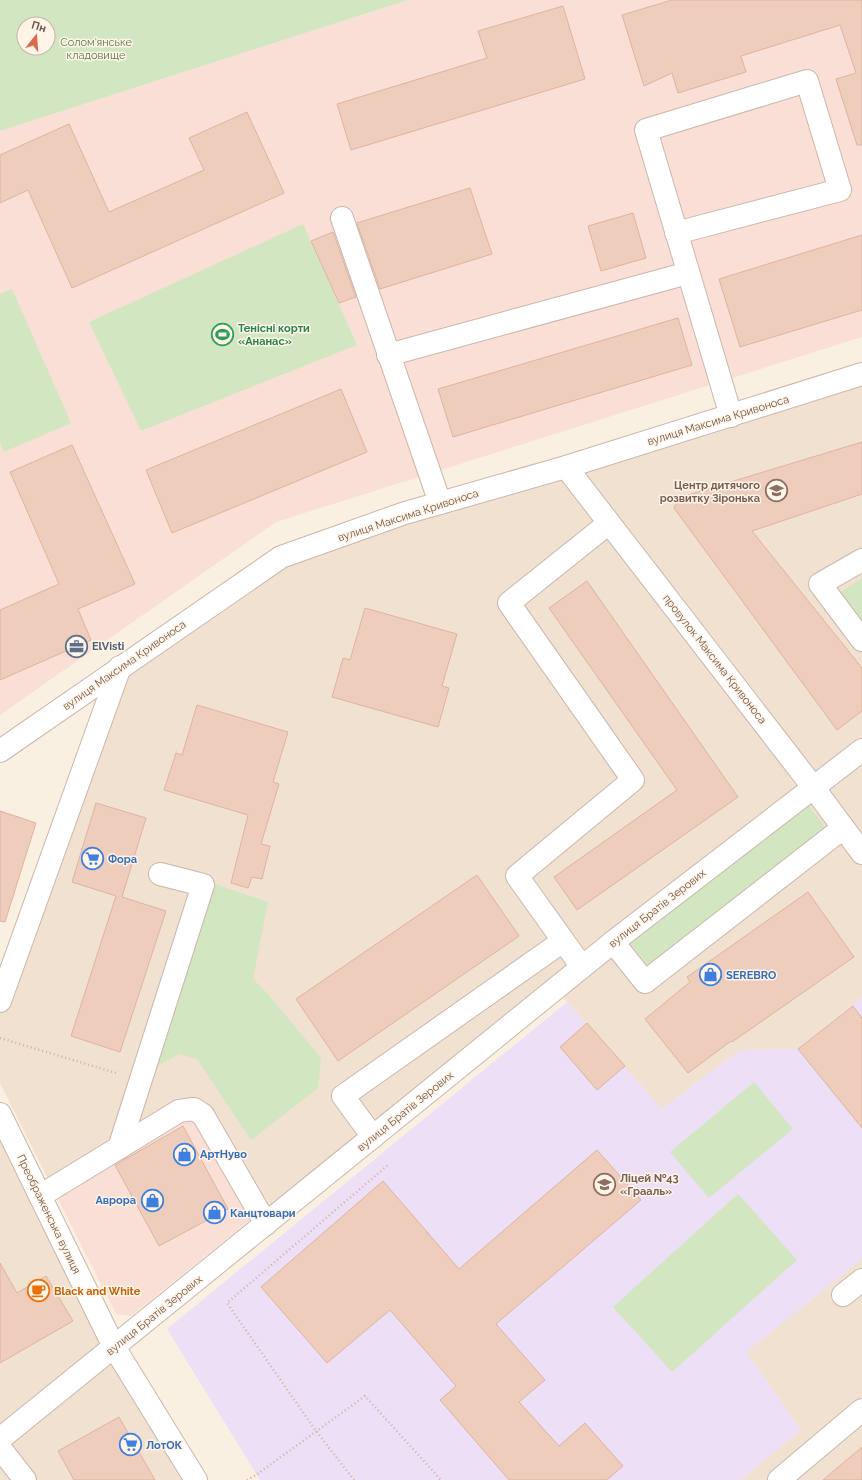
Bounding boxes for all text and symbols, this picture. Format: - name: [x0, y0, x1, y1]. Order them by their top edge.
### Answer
- north arrow: [16, 16, 56, 56]
- text: Пн: [30, 19, 48, 35]
- park label: Солом'янське кладовище: [60, 36, 132, 62]
- sports icon: Тенісні корти «Ананас»: [210, 321, 236, 347]
- place label: Тенісні корти «Ананас»: [238, 322, 310, 348]
- street label: вулиця Максима Кривоноса: [646, 393, 790, 448]
- school or university icon: Центр дитячого розвитку Зіронька: [763, 478, 789, 504]
- place label: Центр дитячого розвитку Зіронька: [660, 479, 760, 505]
- street label: вулиця Максима Кривоноса: [336, 487, 480, 544]
- street label: провулок Максима Кривоноса: [660, 592, 769, 727]
- street label: вулиця Максима Кривоноса: [60, 618, 188, 713]
- office icon: ElVisti: [64, 633, 90, 659]
- place label: ElVisti: [92, 640, 125, 653]
- supermarket icon: Фора: [79, 846, 105, 872]
- place label: Фора: [108, 853, 137, 866]
- street label: вулиця Братів Зерових: [606, 866, 709, 950]
- shop icon: SEREBRО: [698, 962, 724, 988]
- place label: SEREBRО: [726, 969, 776, 982]
- street label: вулиця Братів Зерових: [355, 1068, 456, 1154]
- shop icon: АртНуво: [171, 1141, 197, 1167]
- place label: АртНуво: [200, 1148, 247, 1161]
- street label: Преображенська вулиця: [14, 1152, 83, 1276]
- school or university icon: Ліцей №43 «Грааль»: [591, 1171, 617, 1197]
- place label: Ліцей №43 «Грааль»: [620, 1172, 679, 1198]
- shop icon: Аврора: [139, 1187, 165, 1213]
- place label: Аврора: [95, 1194, 136, 1207]
- shop icon: Канцтовари: [201, 1200, 227, 1226]
- place label: Канцтовари: [230, 1207, 296, 1220]
- street label: вулиця Братів Зерових: [104, 1272, 205, 1358]
- cafe icon: Black and White: [25, 1278, 51, 1304]
- place label: Black and White: [54, 1285, 141, 1298]
- supermarket icon: ЛотОК: [117, 1432, 143, 1458]
- place label: ЛотОК: [146, 1439, 183, 1452]

